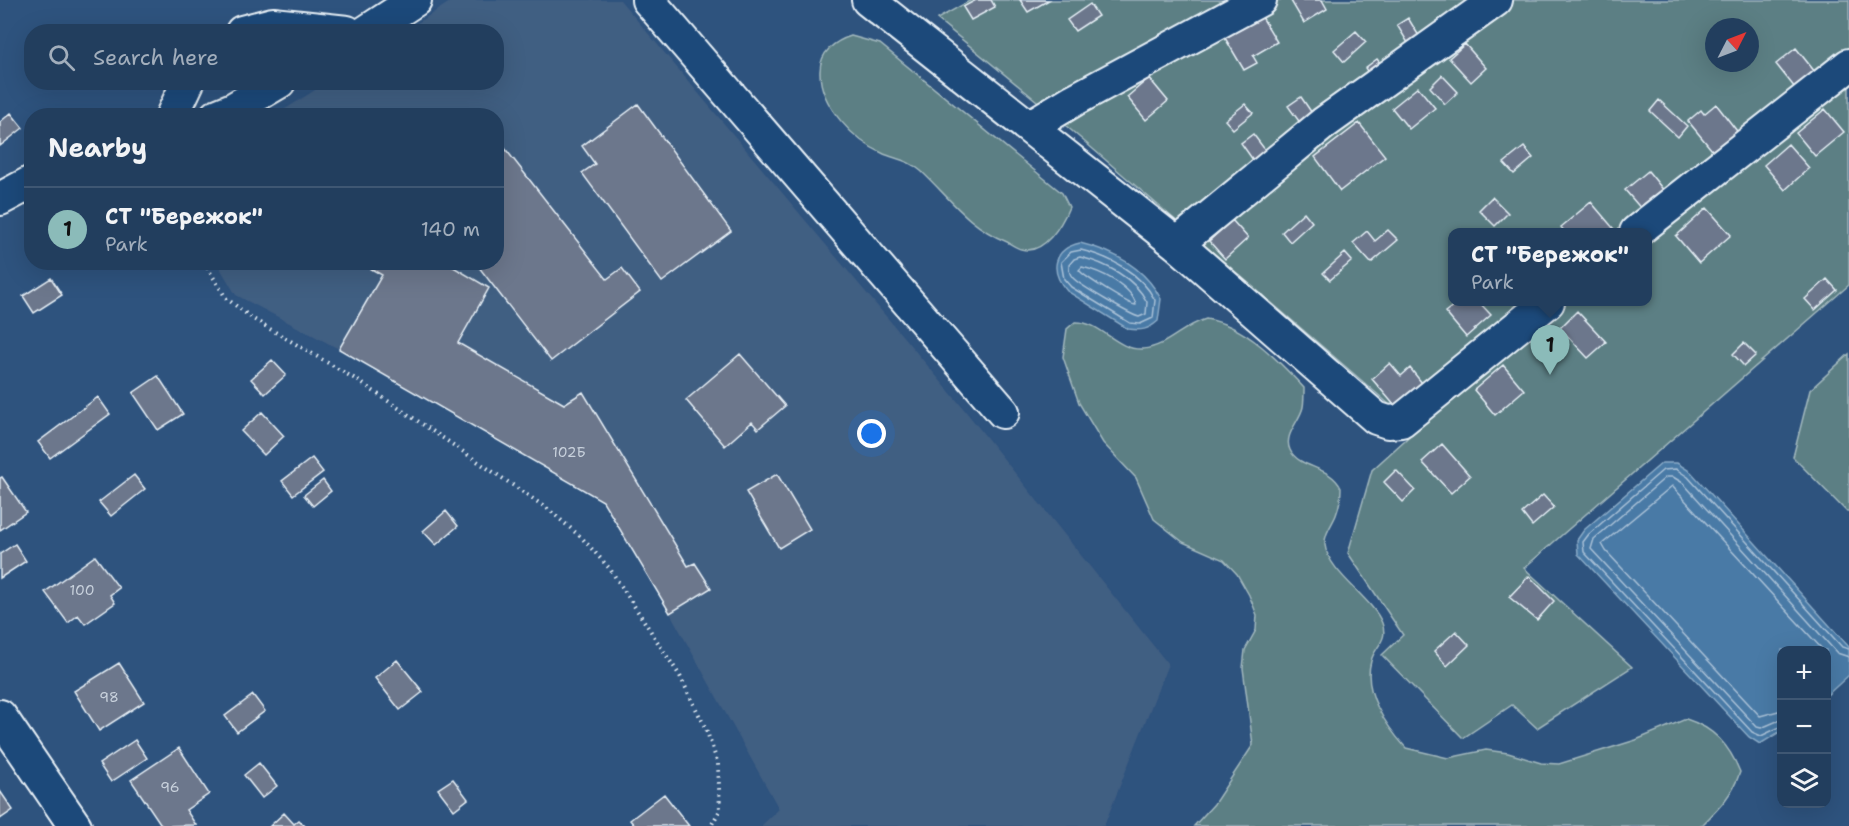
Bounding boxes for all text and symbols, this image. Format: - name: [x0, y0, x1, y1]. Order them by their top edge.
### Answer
- north arrow: [1705, 18, 1759, 72]
- search box: [24, 24, 504, 90]
- icon: search: [45, 41, 78, 74]
- text: Search here: [93, 43, 219, 72]
- text: Nearby: [48, 130, 147, 165]
- text: СТ "Бережок": [105, 202, 263, 231]
- text: 1: [63, 216, 72, 242]
- text: 140 m: [421, 216, 480, 242]
- popup: [1448, 228, 1652, 306]
- text: Park: [105, 231, 148, 257]
- text: СТ "Бережок": [1471, 240, 1629, 269]
- text: Park: [1471, 269, 1514, 295]
- pin: 1: [1530, 326, 1570, 375]
- your location: [857, 419, 886, 448]
- house number: 102Б: [552, 443, 586, 461]
- house number: 100: [70, 581, 94, 599]
- map controls: [1777, 646, 1831, 808]
- button: +: [1777, 646, 1831, 700]
- house number: 98: [99, 688, 119, 706]
- button: −: [1777, 700, 1831, 754]
- button: layers: [1777, 754, 1831, 808]
- house number: 96: [160, 778, 180, 796]

